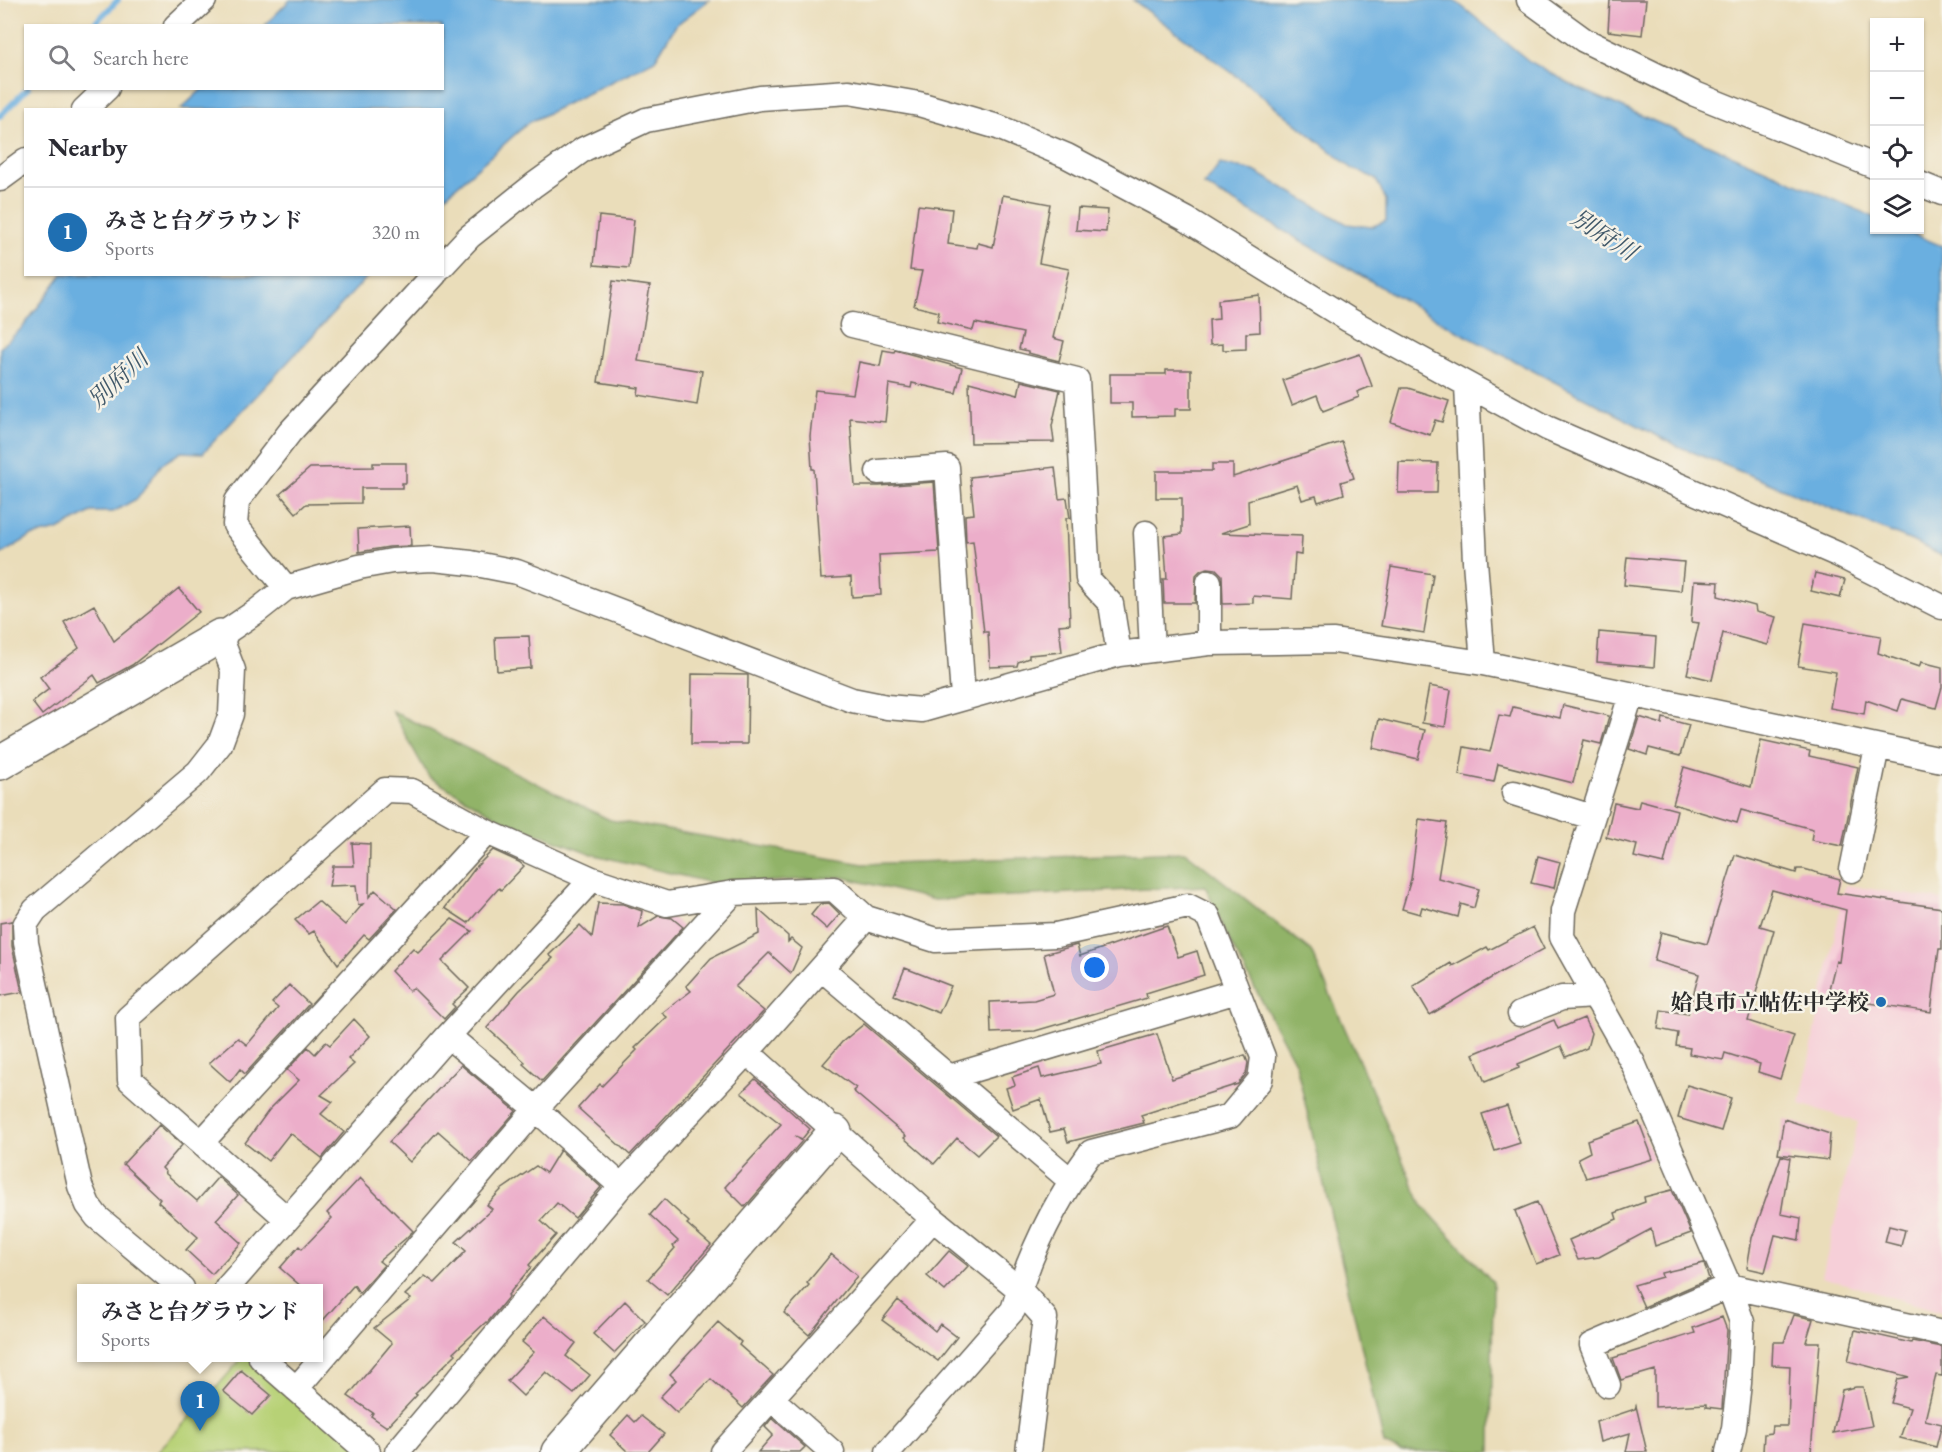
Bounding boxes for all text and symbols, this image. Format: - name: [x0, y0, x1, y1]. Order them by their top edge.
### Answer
- map controls: [1870, 18, 1924, 234]
- button: +: [1870, 18, 1924, 72]
- search box: [24, 24, 444, 90]
- icon: search: [45, 41, 78, 74]
- text: Search here: [93, 43, 188, 72]
- button: −: [1870, 72, 1924, 126]
- button: locate: [1870, 126, 1924, 180]
- text: Nearby: [48, 130, 128, 164]
- button: layers: [1870, 180, 1924, 234]
- water label: 別府川: [1566, 202, 1645, 269]
- text: みさと台グラウンド: [105, 206, 303, 235]
- text: 1: [62, 219, 73, 245]
- text: 320 m: [372, 219, 420, 245]
- text: Sports: [105, 235, 154, 261]
- water label: 別府川: [81, 341, 157, 415]
- your location: [1080, 953, 1109, 982]
- place label: 姶良市立帖佐中学校: [1671, 988, 1869, 1017]
- marker: 姶良市立帖佐中学校: [1874, 995, 1888, 1009]
- popup: [77, 1284, 323, 1362]
- text: みさと台グラウンド: [101, 1297, 299, 1326]
- text: Sports: [101, 1326, 150, 1352]
- pin: 1: [180, 1382, 220, 1431]

